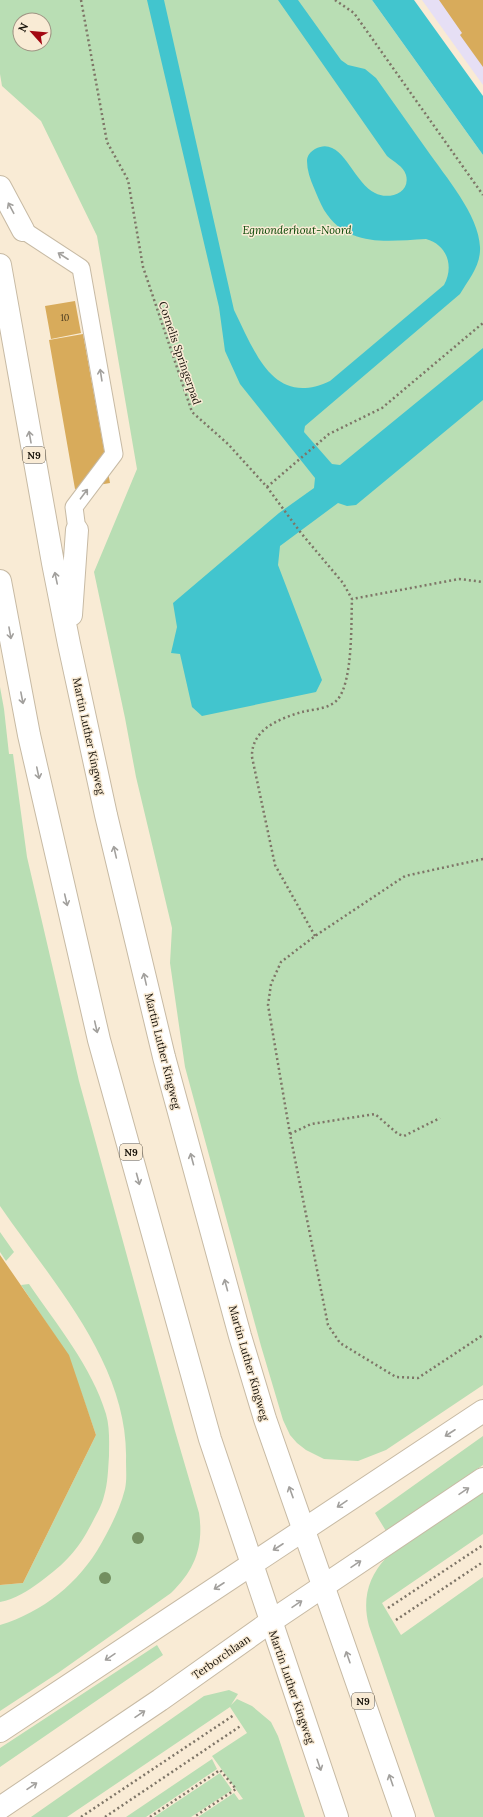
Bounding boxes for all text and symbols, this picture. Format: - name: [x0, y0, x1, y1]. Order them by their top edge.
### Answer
- north arrow: [12, 12, 52, 52]
- text: N: [15, 20, 31, 34]
- one-way arrow: [7, 202, 15, 214]
- park label: Egmonderhout-Noord: [242, 223, 352, 237]
- one-way arrow: [58, 252, 69, 261]
- street label: Cornelis Springerpad: [156, 299, 204, 407]
- house number: 10: [61, 312, 70, 323]
- one-way arrow: [97, 369, 105, 382]
- one-way arrow: [26, 431, 34, 444]
- road number: N9: [23, 447, 45, 463]
- one-way arrow: [80, 489, 88, 500]
- one-way arrow: [52, 572, 60, 585]
- one-way arrow: [6, 626, 14, 639]
- street label: Martin Luther Kingweg: [70, 676, 108, 797]
- one-way arrow: [18, 691, 26, 704]
- one-way arrow: [34, 767, 42, 780]
- one-way arrow: [111, 846, 118, 859]
- one-way arrow: [63, 893, 71, 906]
- one-way arrow: [141, 972, 148, 985]
- street label: Martin Luther Kingweg: [142, 992, 184, 1111]
- one-way arrow: [93, 1020, 101, 1033]
- road number: N9: [120, 1144, 142, 1160]
- one-way arrow: [188, 1153, 195, 1166]
- one-way arrow: [135, 1172, 142, 1185]
- one-way arrow: [222, 1279, 229, 1292]
- street label: Martin Luther Kingweg: [226, 1304, 272, 1423]
- one-way arrow: [445, 1428, 456, 1437]
- one-way arrow: [287, 1487, 295, 1499]
- one-way arrow: [459, 1487, 470, 1495]
- one-way arrow: [337, 1500, 348, 1508]
- one-way arrow: [273, 1543, 284, 1551]
- one-way arrow: [351, 1560, 362, 1568]
- one-way arrow: [213, 1581, 224, 1590]
- one-way arrow: [291, 1600, 302, 1608]
- street label: Martin Luther Kingweg: [266, 1628, 318, 1746]
- street label: Terborchlaan: [189, 1632, 253, 1682]
- one-way arrow: [343, 1652, 351, 1664]
- one-way arrow: [104, 1654, 116, 1662]
- road number: N9: [352, 1693, 374, 1709]
- one-way arrow: [134, 1710, 145, 1718]
- one-way arrow: [315, 1759, 323, 1771]
- one-way arrow: [386, 1775, 394, 1787]
- one-way arrow: [27, 1782, 38, 1791]

